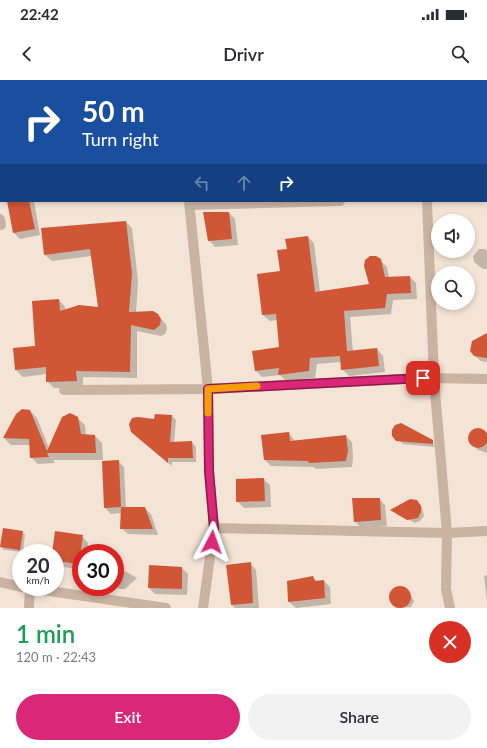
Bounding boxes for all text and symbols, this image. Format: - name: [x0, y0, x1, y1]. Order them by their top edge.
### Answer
- text: 22:42: [20, 5, 59, 23]
- icon: back: [16, 43, 38, 65]
- text: Drivr: [223, 43, 264, 65]
- icon: search: [449, 43, 471, 65]
- text: 50 m: [82, 94, 145, 128]
- icon: right: [16, 96, 68, 148]
- text: Turn right: [82, 128, 159, 150]
- icon: left: [191, 172, 213, 194]
- icon: ahead: [233, 172, 255, 194]
- icon: right: [275, 172, 297, 194]
- map controls: [431, 214, 475, 310]
- button: sound: [431, 214, 475, 258]
- button: search: [431, 266, 475, 310]
- pin: [406, 361, 440, 395]
- icon: arrive: [412, 367, 434, 389]
- position arrow: [191, 521, 233, 563]
- speed limit sign: 30: [72, 544, 124, 596]
- text: 20: [26, 553, 50, 577]
- text: km/h: [26, 574, 50, 586]
- text: 1 min: [16, 619, 75, 648]
- button: close: [429, 621, 471, 663]
- text: 120 m · 22:43: [16, 649, 96, 665]
- button: Exit: [16, 694, 240, 740]
- button: Share: [248, 694, 471, 740]

